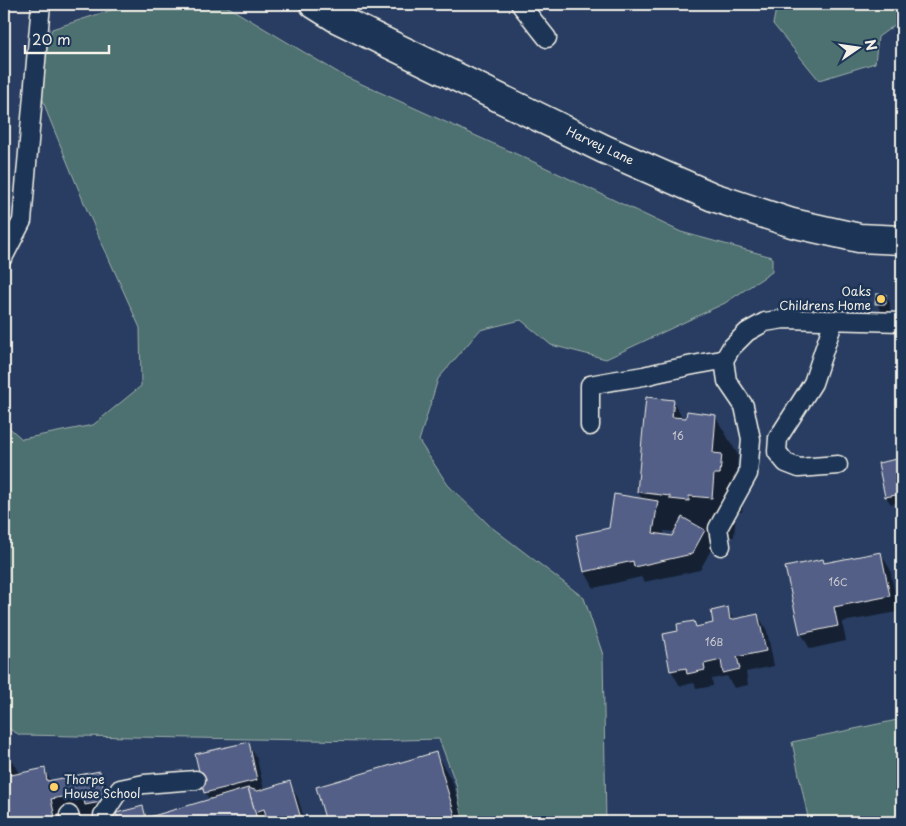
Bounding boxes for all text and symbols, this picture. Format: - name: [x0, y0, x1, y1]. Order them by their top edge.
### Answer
- scale bar: [25, 22, 109, 54]
- north arrow: [834, 22, 884, 72]
- text: 20 m: [32, 27, 71, 50]
- text: N: [860, 37, 883, 53]
- street label: Harvey Lane: [563, 121, 638, 169]
- place label: Oaks Childrens Home: [779, 282, 872, 314]
- marker: Oaks Childrens Home: [875, 293, 887, 305]
- house number: 16: [672, 428, 684, 443]
- house number: 16C: [828, 574, 848, 589]
- house number: 16B: [705, 634, 723, 649]
- place label: Thorpe House School: [64, 770, 140, 802]
- marker: Thorpe House School: [48, 781, 60, 793]

